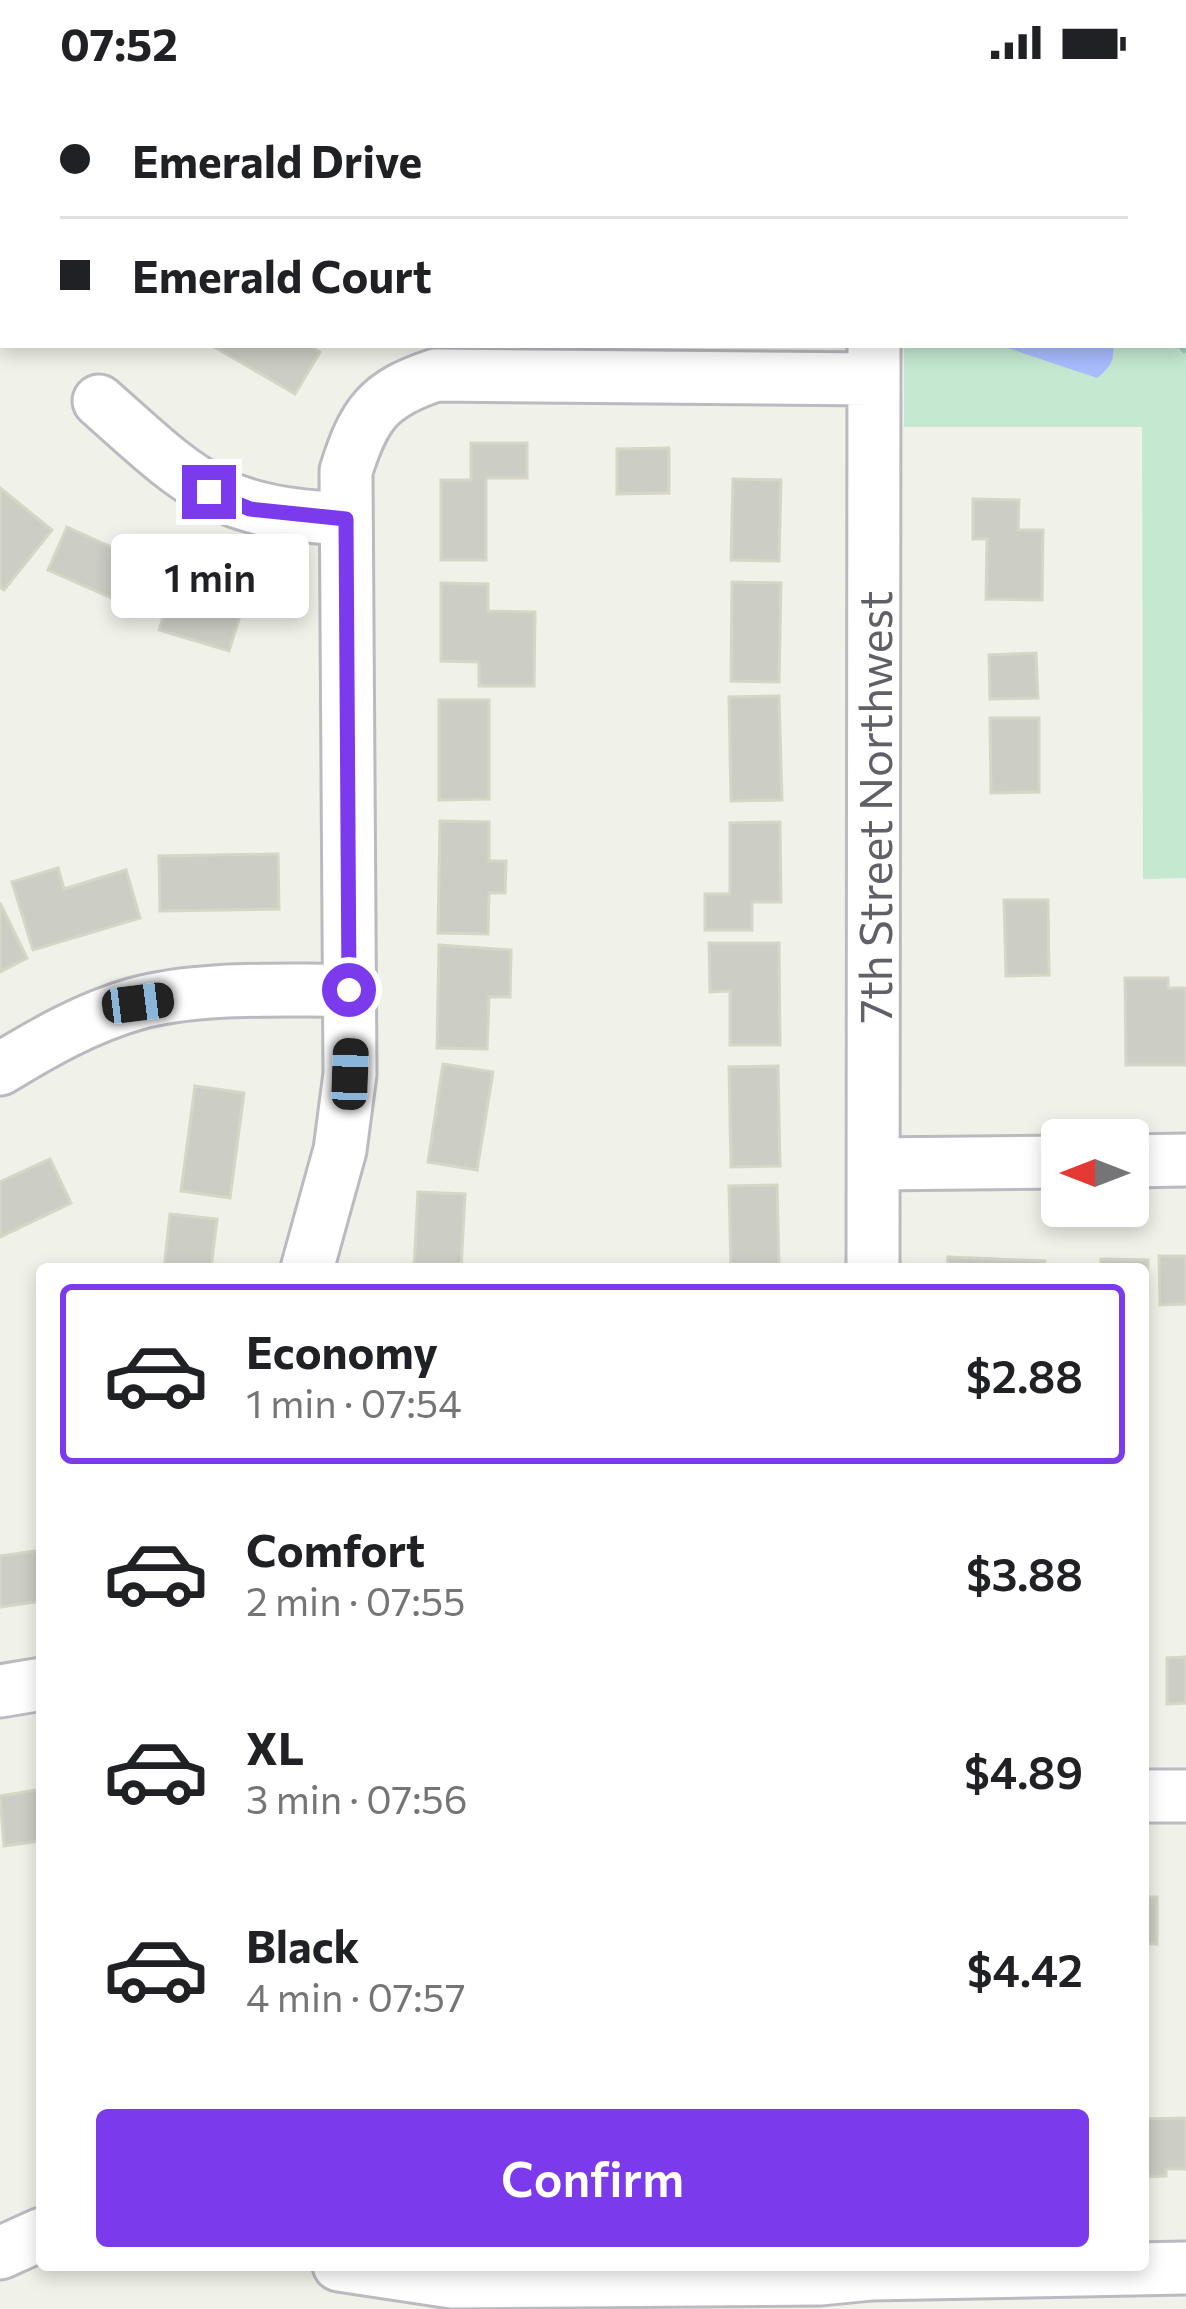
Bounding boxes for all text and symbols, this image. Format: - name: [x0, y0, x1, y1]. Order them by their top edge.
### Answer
- text: 07:52: [60, 15, 178, 70]
- text: Emerald Drive: [132, 132, 422, 187]
- text: Emerald Court: [132, 247, 432, 302]
- route end: [182, 465, 236, 519]
- callout: 1 min: [110, 534, 308, 618]
- text: 1 min: [164, 552, 256, 600]
- street label: 7th Street Northwest: [846, 591, 901, 1023]
- route start: [322, 963, 376, 1017]
- car: [100, 981, 176, 1025]
- car: [331, 1037, 369, 1111]
- north arrow: [1041, 1119, 1149, 1227]
- map controls: [1041, 1119, 1149, 1227]
- icon: car: [102, 1320, 210, 1428]
- text: Economy: [246, 1323, 438, 1378]
- text: $2.88: [966, 1347, 1083, 1402]
- text: 1 min · 07:54: [246, 1378, 462, 1426]
- icon: car: [102, 1518, 210, 1626]
- text: Comfort: [246, 1521, 425, 1576]
- text: $3.88: [966, 1545, 1083, 1600]
- text: 2 min · 07:55: [246, 1576, 466, 1624]
- icon: car: [102, 1716, 210, 1824]
- text: XL: [246, 1719, 304, 1774]
- text: $4.89: [964, 1743, 1083, 1798]
- text: 3 min · 07:56: [246, 1774, 467, 1822]
- icon: car: [102, 1914, 210, 2022]
- text: Black: [246, 1917, 359, 1972]
- text: $4.42: [967, 1941, 1083, 1996]
- text: 4 min · 07:57: [246, 1972, 466, 2020]
- button: Confirm: [96, 2109, 1089, 2247]

